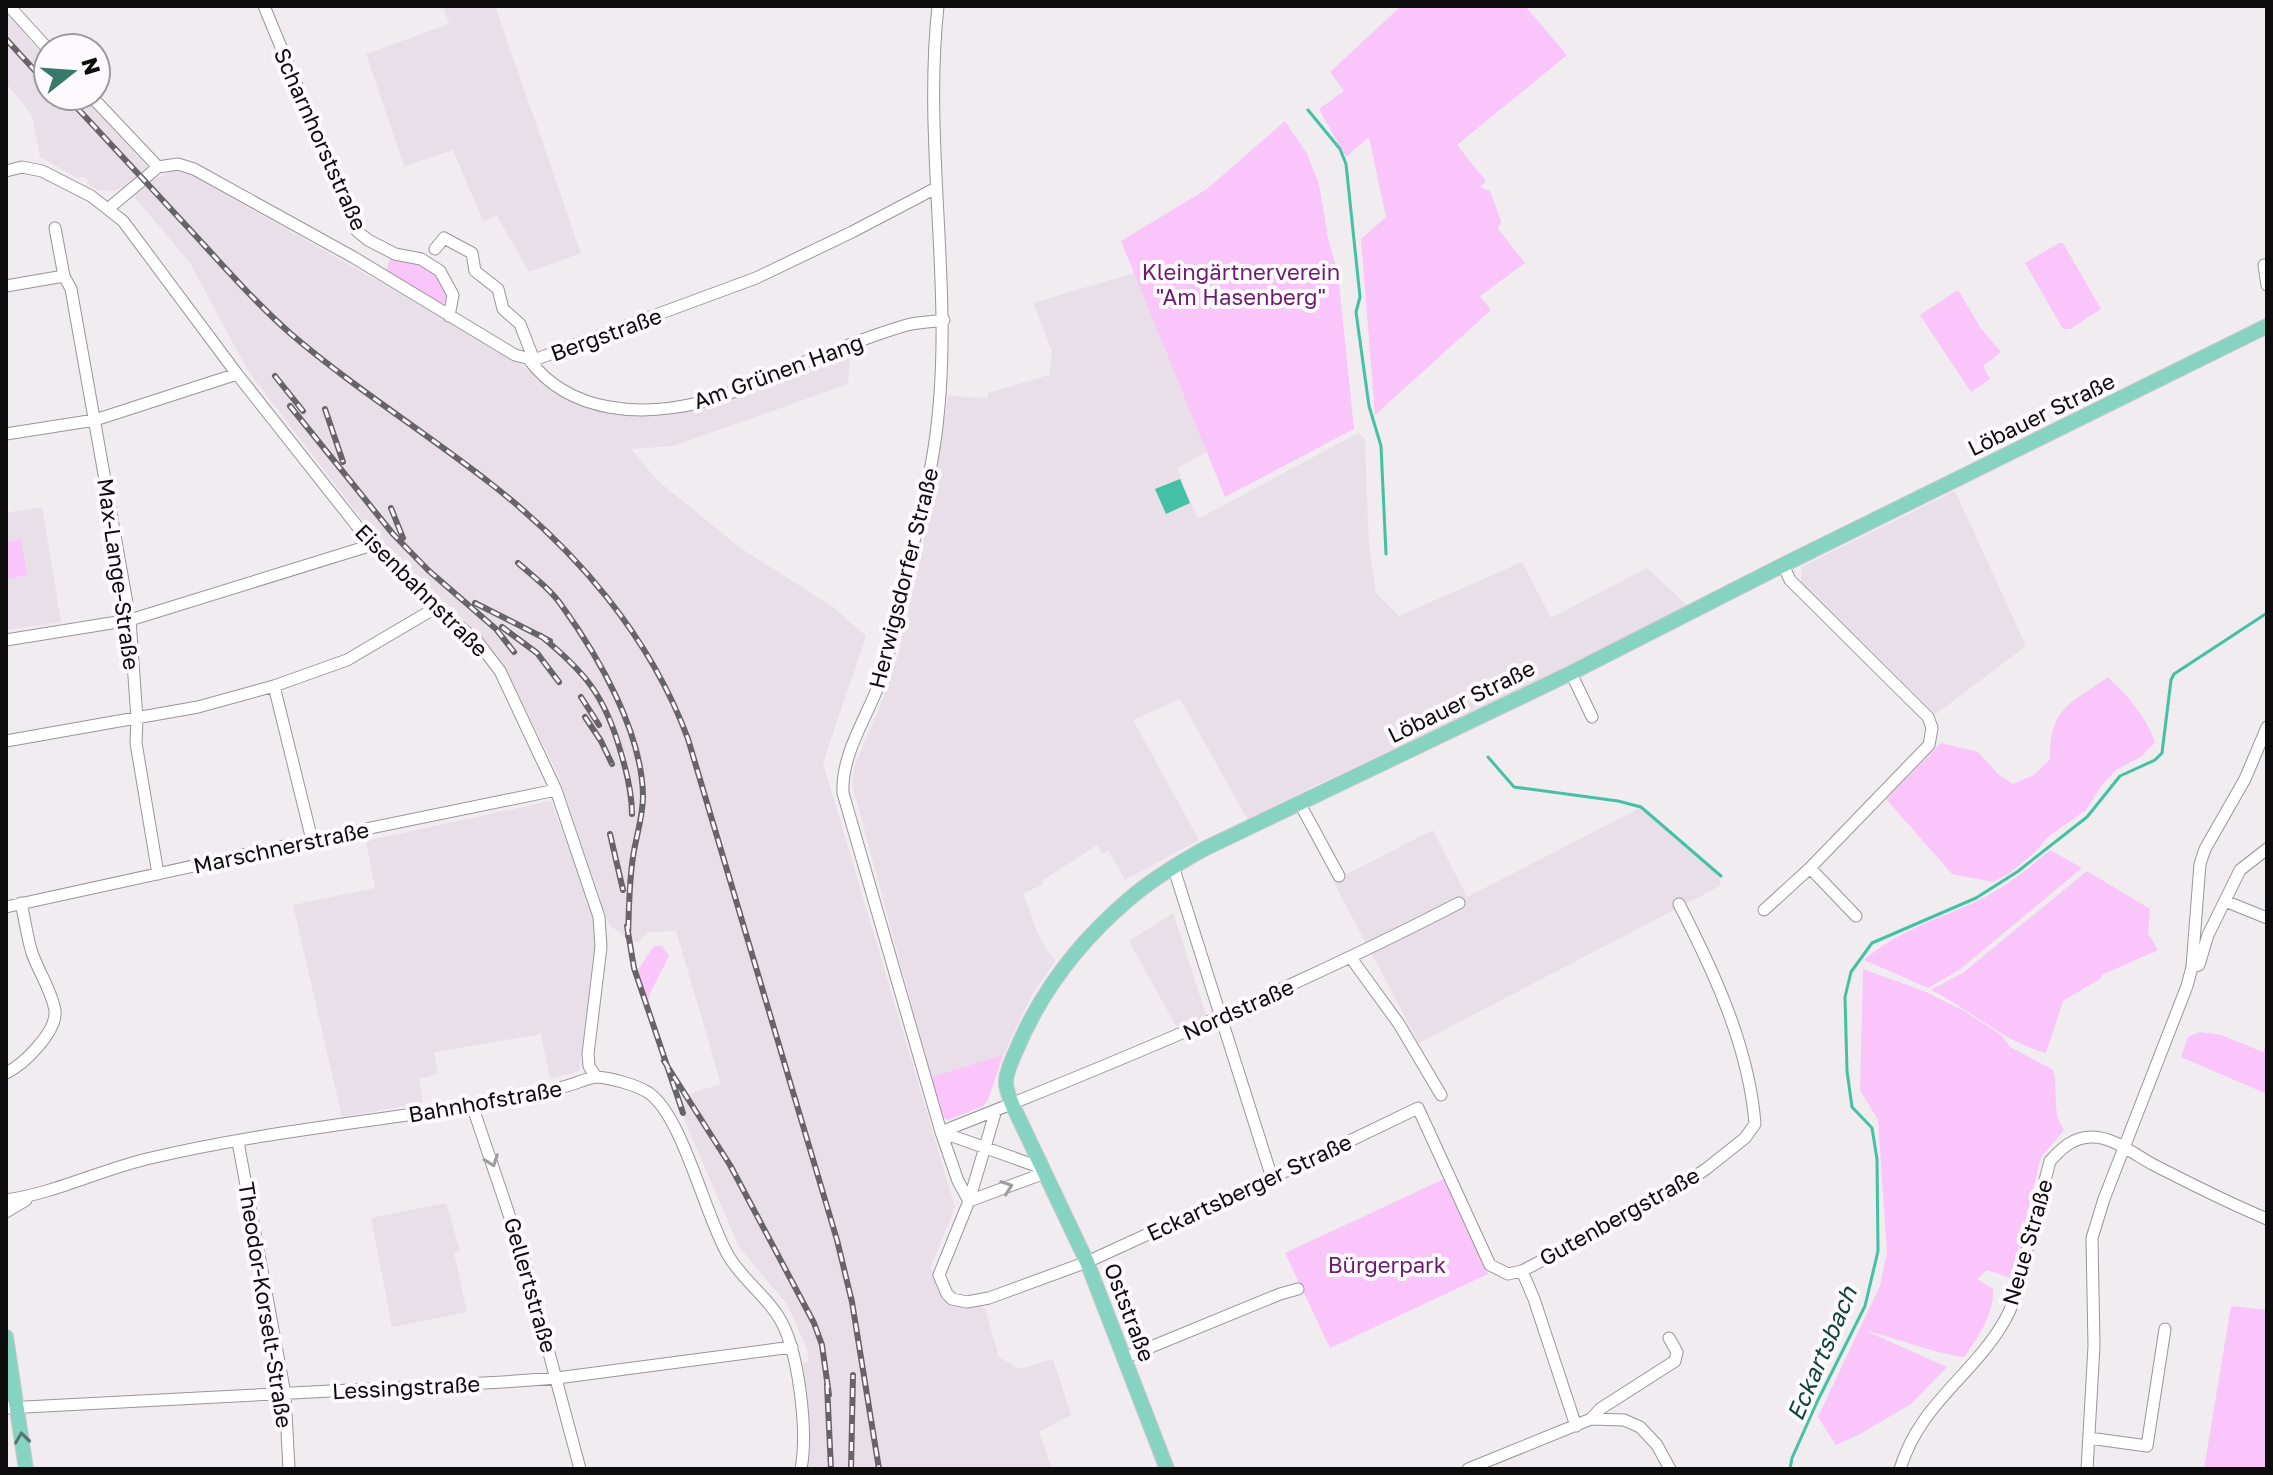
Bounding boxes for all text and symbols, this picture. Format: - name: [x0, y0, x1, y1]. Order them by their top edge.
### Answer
- north arrow: [32, 32, 112, 112]
- street label: Scharnhorststraße: [269, 44, 373, 234]
- text: N: [76, 54, 107, 78]
- park label: Kleingärtnerverein "Am Hasenberg": [1142, 258, 1340, 310]
- street label: Bergstraße: [547, 301, 665, 367]
- street label: Am Grünen Hang: [689, 328, 867, 414]
- street label: Löbauer Straße: [1963, 367, 2119, 461]
- street label: Herwigsdorfer Straße: [862, 465, 944, 691]
- street label: Max-Lange-Straße: [92, 477, 146, 671]
- street label: Eisenbahnstraße: [350, 518, 494, 662]
- street label: Löbauer Straße: [1383, 654, 1539, 748]
- street label: Marschnerstraße: [191, 815, 371, 879]
- street label: Nordstraße: [1178, 973, 1298, 1045]
- street label: Bahnhofstraße: [406, 1074, 564, 1128]
- street label: Eckartsberger Straße: [1142, 1128, 1356, 1246]
- one-way arrow: [482, 1153, 498, 1167]
- street label: Gutenbergstraße: [1534, 1161, 1704, 1271]
- street label: Neue Straße: [1996, 1176, 2058, 1308]
- street label: Theodor-Korselt-Straße: [233, 1180, 299, 1430]
- one-way arrow: [999, 1180, 1013, 1197]
- street label: Gellertstraße: [499, 1214, 563, 1356]
- park label: Bürgerpark: [1328, 1251, 1446, 1278]
- street label: Oststraße: [1099, 1259, 1161, 1365]
- water label: Eckartsbach: [1780, 1281, 1863, 1424]
- street label: Lessingstraße: [331, 1370, 481, 1404]
- one-way arrow: [14, 1431, 31, 1445]

